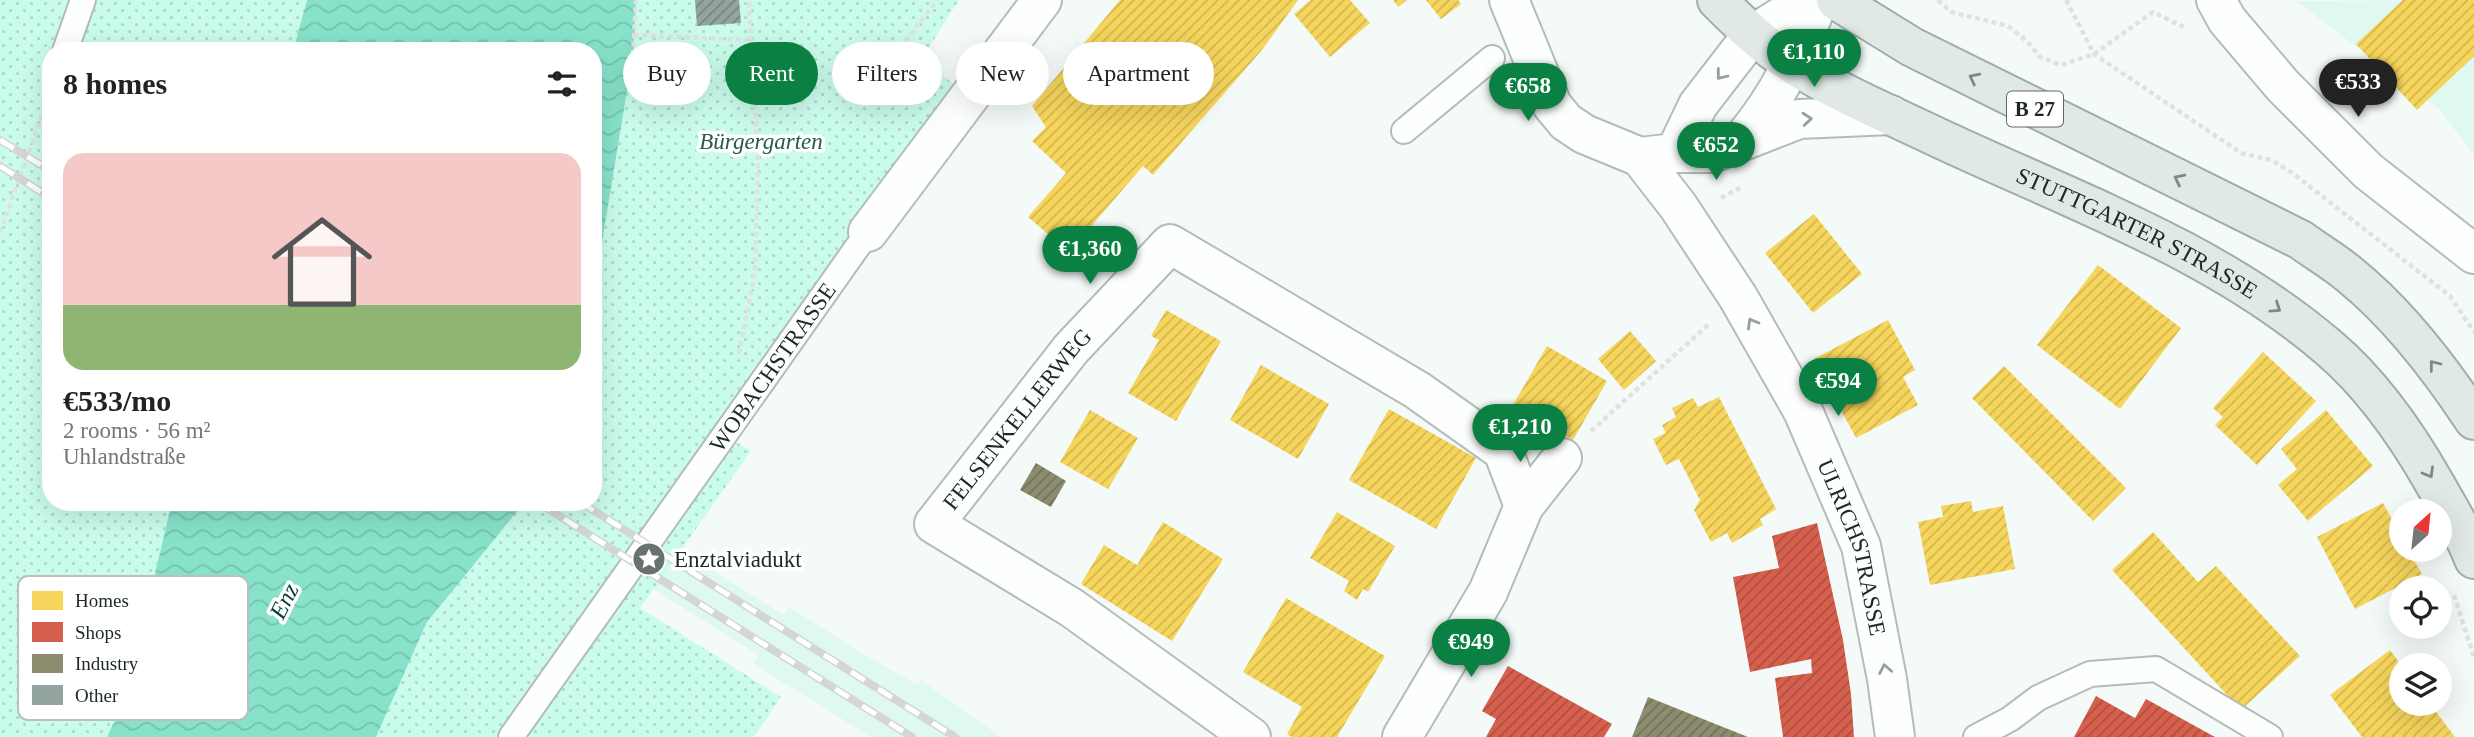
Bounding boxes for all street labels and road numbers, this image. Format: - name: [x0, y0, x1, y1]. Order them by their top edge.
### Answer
- road number: B 27: [2007, 92, 2063, 126]
- street label: STUTTGARTER STRASSE: [2012, 163, 2262, 304]
- street label: WOBACHSTRASSE: [705, 278, 841, 457]
- street label: FELSENKELLERWEG: [938, 324, 1097, 515]
- street label: ULRICHSTRASSE: [1812, 456, 1890, 638]

